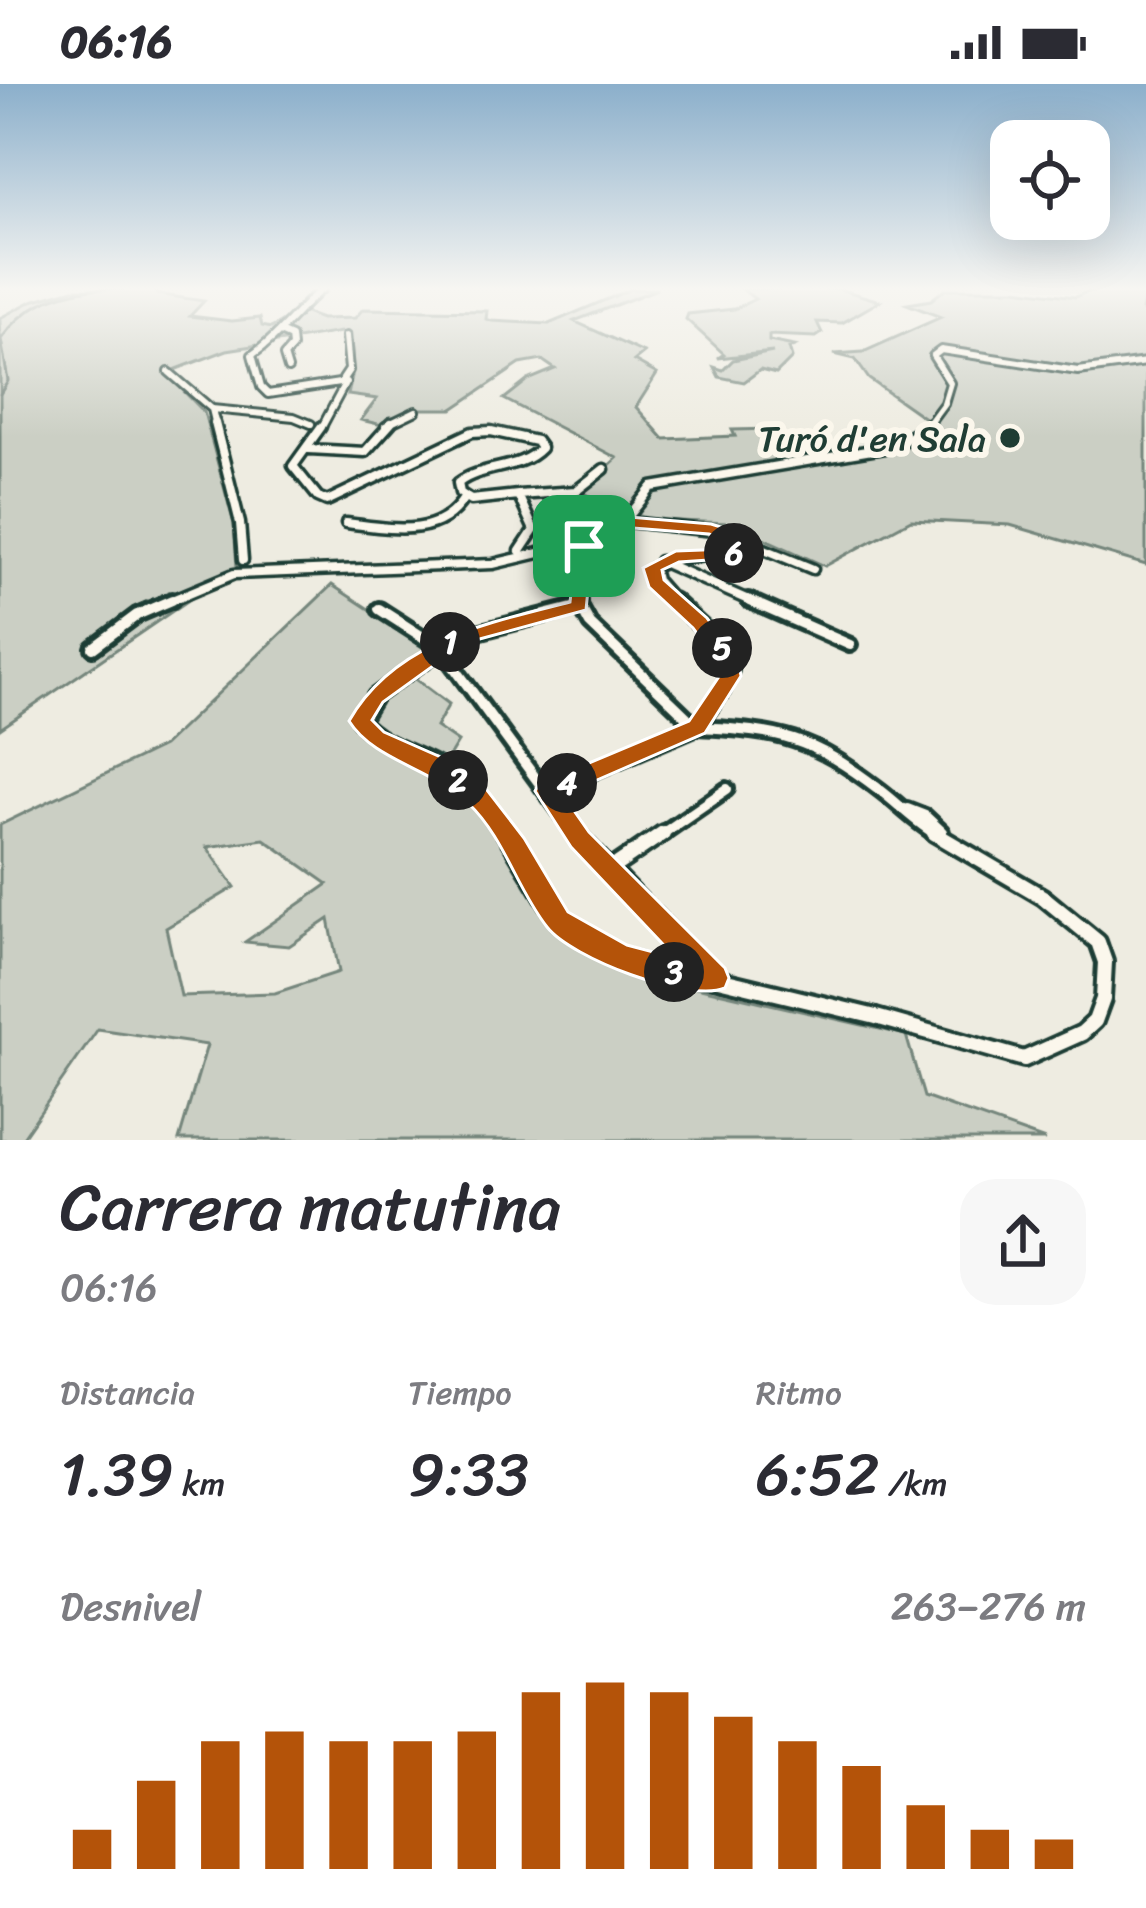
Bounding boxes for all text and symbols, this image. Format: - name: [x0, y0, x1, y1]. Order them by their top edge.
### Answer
- text: 06:16: [60, 2, 172, 82]
- map controls: [990, 120, 1110, 240]
- button: locate: [990, 120, 1110, 240]
- place label: Turó d'en Sala: [759, 407, 986, 471]
- marker: Turó d'en Sala: [997, 425, 1023, 451]
- pin: [533, 495, 635, 597]
- icon: arrive: [551, 513, 617, 579]
- pin: 6: [704, 523, 764, 583]
- text: 6: [725, 524, 743, 582]
- pin: 1: [420, 612, 480, 672]
- text: 1: [443, 613, 457, 671]
- pin: 5: [692, 618, 752, 678]
- text: 5: [712, 619, 732, 677]
- pin: 2: [428, 750, 488, 810]
- text: 2: [448, 751, 468, 809]
- pin: 4: [537, 753, 597, 813]
- text: 4: [557, 754, 577, 812]
- pin: 3: [644, 942, 704, 1002]
- text: 3: [665, 943, 683, 1001]
- text: Carrera matutina: [60, 1149, 561, 1266]
- button: share: [960, 1179, 1086, 1305]
- text: 06:16: [60, 1253, 157, 1322]
- text: Distancia: [60, 1364, 195, 1422]
- text: Tiempo: [408, 1364, 512, 1422]
- text: Ritmo: [756, 1364, 842, 1422]
- text: 1.39: [60, 1422, 174, 1528]
- text: 9:33: [408, 1422, 529, 1528]
- text: 6:52: [756, 1422, 879, 1528]
- text: km: [174, 1455, 225, 1513]
- text: /km: [879, 1455, 947, 1513]
- text: Desnivel: [60, 1572, 201, 1641]
- text: 263–276 m: [891, 1572, 1086, 1641]

